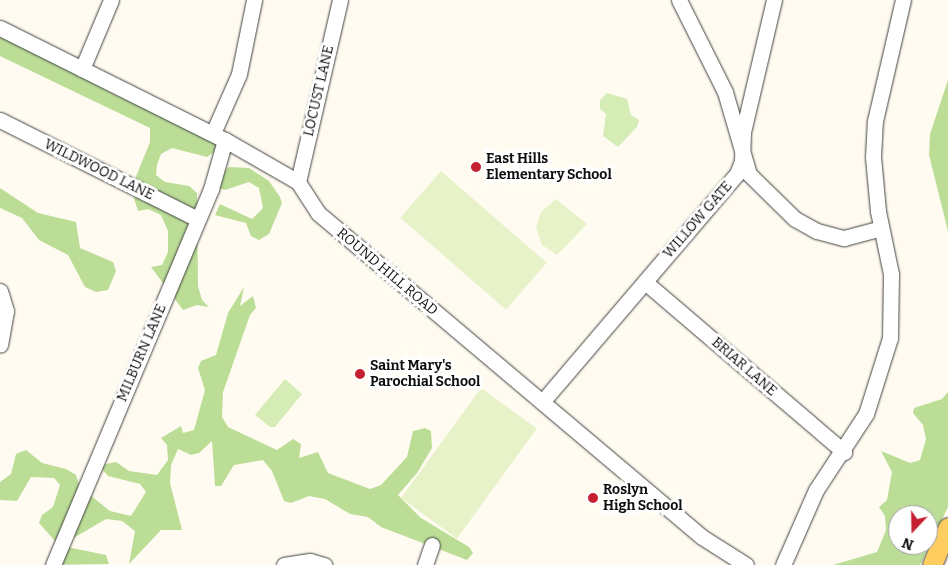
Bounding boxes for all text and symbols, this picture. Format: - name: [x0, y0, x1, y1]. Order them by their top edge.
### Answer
- street label: LOCUST LANE: [300, 44, 338, 138]
- street label: WILDWOOD LANE: [41, 136, 157, 204]
- place label: East Hills Elementary School: [486, 151, 612, 184]
- marker: East Hills Elementary School: [470, 161, 482, 173]
- street label: WILLOW GATE: [660, 178, 736, 262]
- street label: ROUND HILL ROAD: [333, 225, 441, 319]
- street label: MILBURN LANE: [114, 302, 170, 404]
- street label: BRIAR LANE: [708, 334, 780, 400]
- place label: Saint Mary's Parochial School: [370, 358, 480, 391]
- marker: Saint Mary's Parochial School: [354, 368, 366, 380]
- place label: Roslyn High School: [603, 482, 683, 514]
- marker: Roslyn High School: [587, 492, 599, 504]
- north arrow: [888, 505, 938, 555]
- text: N: [900, 534, 916, 553]

